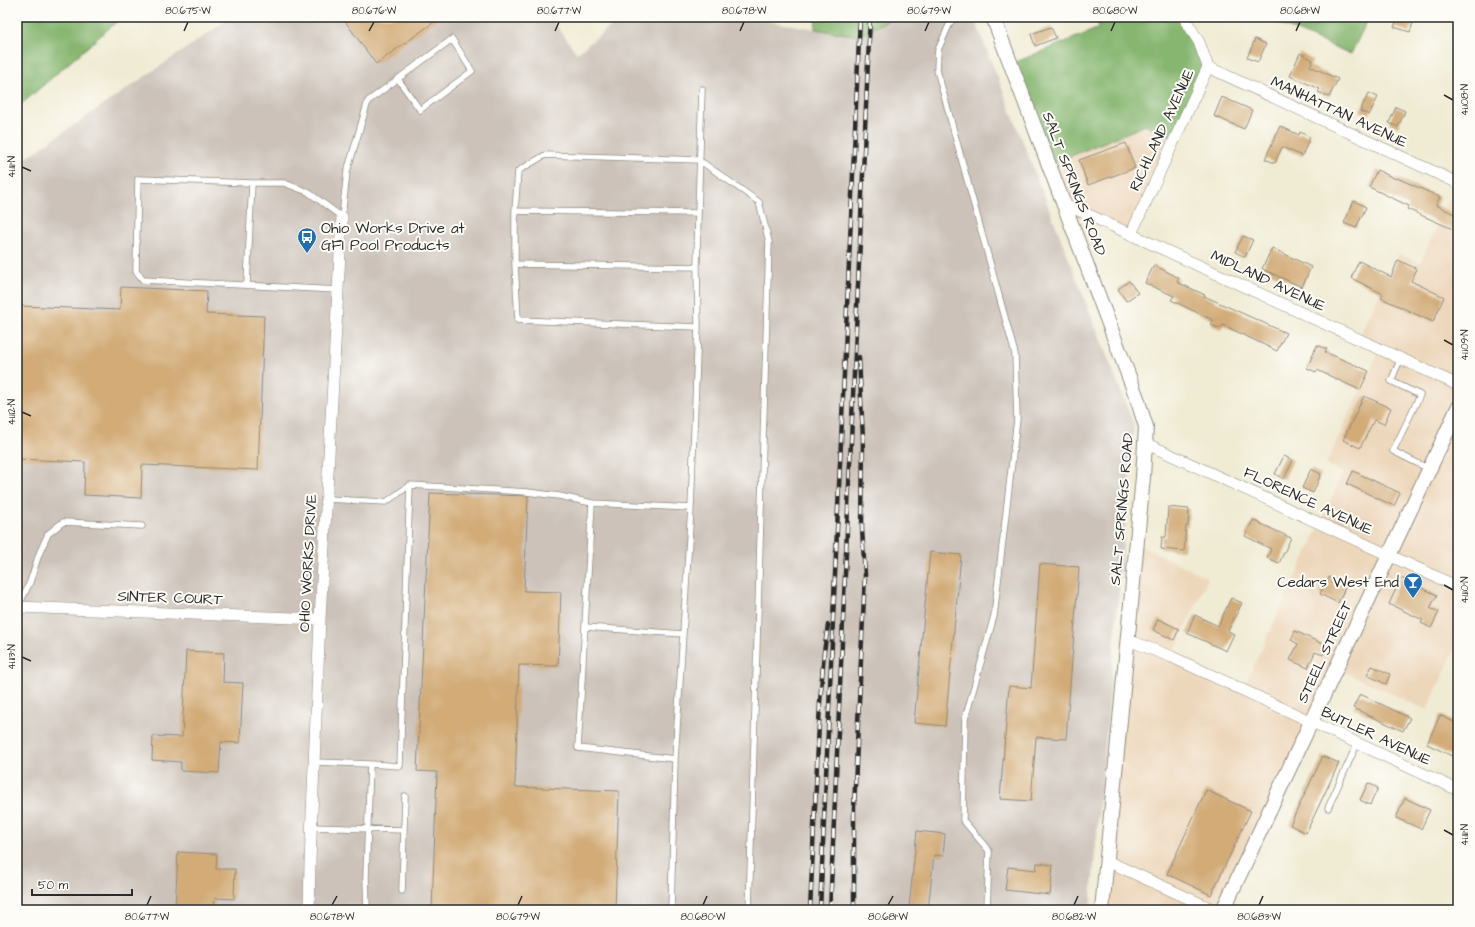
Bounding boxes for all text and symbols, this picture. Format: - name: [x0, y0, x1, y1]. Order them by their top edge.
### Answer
- text: 80.675°W: [165, 4, 211, 18]
- text: 80.676°W: [352, 4, 397, 18]
- text: 80.677°W: [537, 4, 582, 18]
- text: 80.678°W: [722, 4, 767, 18]
- text: 80.679°W: [907, 4, 952, 18]
- text: 80.680°W: [1093, 4, 1138, 18]
- text: 80.681°W: [1280, 4, 1321, 18]
- street label: RICHLAND AVENUE: [1125, 65, 1200, 194]
- street label: MANHATTAN AVENUE: [1267, 71, 1411, 153]
- text: 41.108°N: [1458, 84, 1472, 116]
- street label: SALT SPRINGS ROAD: [1037, 109, 1111, 259]
- text: 41.111°N: [5, 156, 19, 178]
- place label: Ohio Works Drive at GFI Pool Products: [321, 218, 465, 256]
- bus stop icon: Ohio Works Drive at GFI Pool Products: [296, 226, 318, 254]
- street label: MIDLAND AVENUE: [1207, 245, 1329, 317]
- text: 41.109°N: [1458, 329, 1472, 361]
- text: 41.112°N: [5, 399, 19, 425]
- street label: SALT SPRINGS ROAD: [1105, 432, 1139, 586]
- street label: FLORENCE AVENUE: [1240, 462, 1376, 540]
- street label: OHIO WORKS DRIVE: [294, 493, 322, 632]
- bar icon: Cedars West End: [1402, 571, 1424, 599]
- place label: Cedars West End: [1277, 572, 1399, 593]
- text: 41.110°N: [1458, 577, 1472, 603]
- street label: SINTER COURT: [117, 586, 224, 610]
- street label: STEEL STREET: [1292, 597, 1358, 706]
- text: 41.113°N: [5, 644, 19, 670]
- street label: BUTLER AVENUE: [1318, 701, 1434, 771]
- text: 41.111°N: [1458, 824, 1472, 846]
- scale bar: [32, 871, 132, 897]
- text: 50 m: [38, 877, 69, 894]
- text: 80.677°W: [125, 910, 170, 924]
- text: 80.678°W: [310, 910, 355, 924]
- text: 80.679°W: [496, 910, 541, 924]
- text: 80.680°W: [681, 910, 726, 924]
- text: 80.681°W: [868, 910, 909, 924]
- text: 80.682°W: [1052, 910, 1097, 924]
- text: 80.683°W: [1237, 910, 1281, 924]

